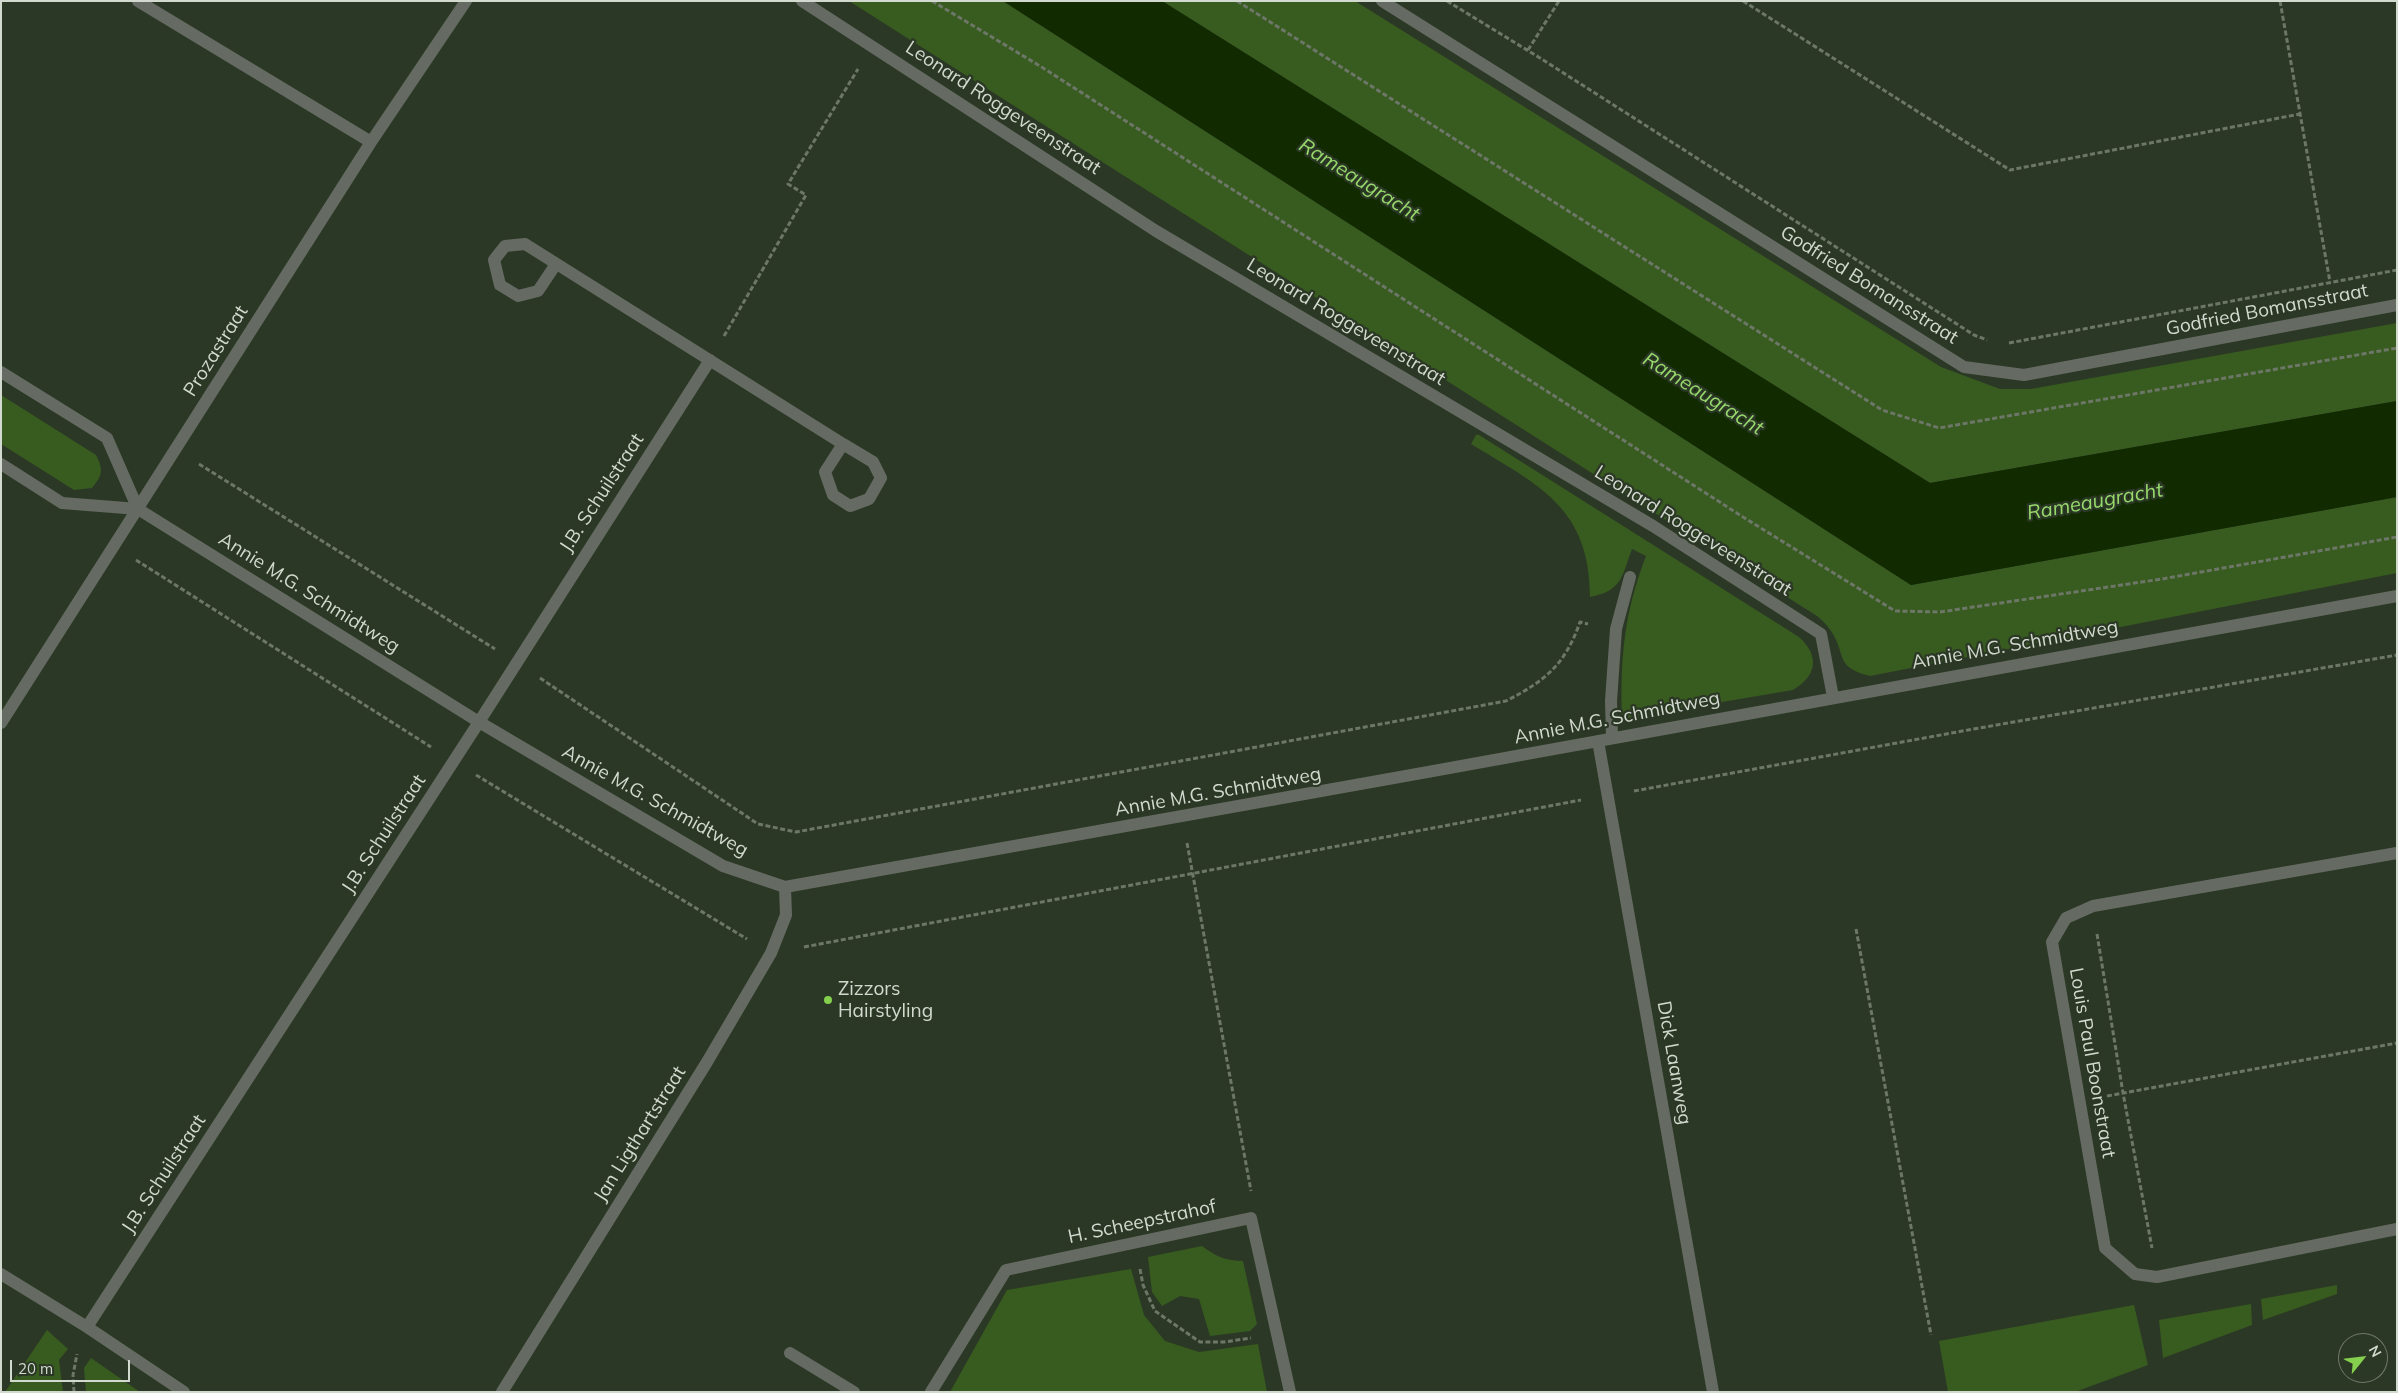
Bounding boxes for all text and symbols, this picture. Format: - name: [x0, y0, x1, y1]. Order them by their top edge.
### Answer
- street label: Leonard Roggeveenstraat: [901, 36, 1105, 180]
- water label: Rameaugracht: [1294, 133, 1424, 227]
- street label: Godfried Bomansstraat: [1776, 221, 1962, 349]
- street label: Leonard Roggeveenstraat: [1242, 254, 1450, 390]
- street label: Godfried Bomansstraat: [2164, 279, 2370, 341]
- street label: Prozastraat: [179, 301, 253, 401]
- water label: Rameaugracht: [1638, 347, 1768, 441]
- street label: J.B. Schuilstraat: [555, 429, 649, 557]
- street label: Leonard Roggeveenstraat: [1590, 461, 1796, 601]
- water label: Rameaugracht: [2025, 478, 2165, 526]
- street label: Annie M.G. Schmidtweg: [214, 528, 404, 658]
- street label: Annie M.G. Schmidtweg: [1910, 616, 2120, 674]
- street label: Annie M.G. Schmidtweg: [1512, 687, 1722, 749]
- street label: Annie M.G. Schmidtweg: [558, 740, 752, 862]
- street label: Annie M.G. Schmidtweg: [1113, 763, 1323, 821]
- street label: J.B. Schuilstraat: [337, 770, 431, 898]
- street label: Louis Paul Boonstraat: [2064, 966, 2120, 1160]
- place label: Zizzors Hairstyling: [838, 978, 933, 1022]
- marker: Zizzors Hairstyling: [822, 994, 834, 1006]
- street label: Dick Laanweg: [1652, 999, 1696, 1127]
- street label: Jan Ligthartstraat: [589, 1062, 691, 1206]
- street label: J.B. Schuilstraat: [117, 1110, 211, 1238]
- street label: H. Scheepstrahof: [1066, 1195, 1218, 1249]
- north arrow: [2338, 1333, 2388, 1383]
- text: N: [2365, 1342, 2386, 1360]
- scale bar: [12, 1350, 132, 1382]
- text: 20 m: [18, 1359, 53, 1378]

